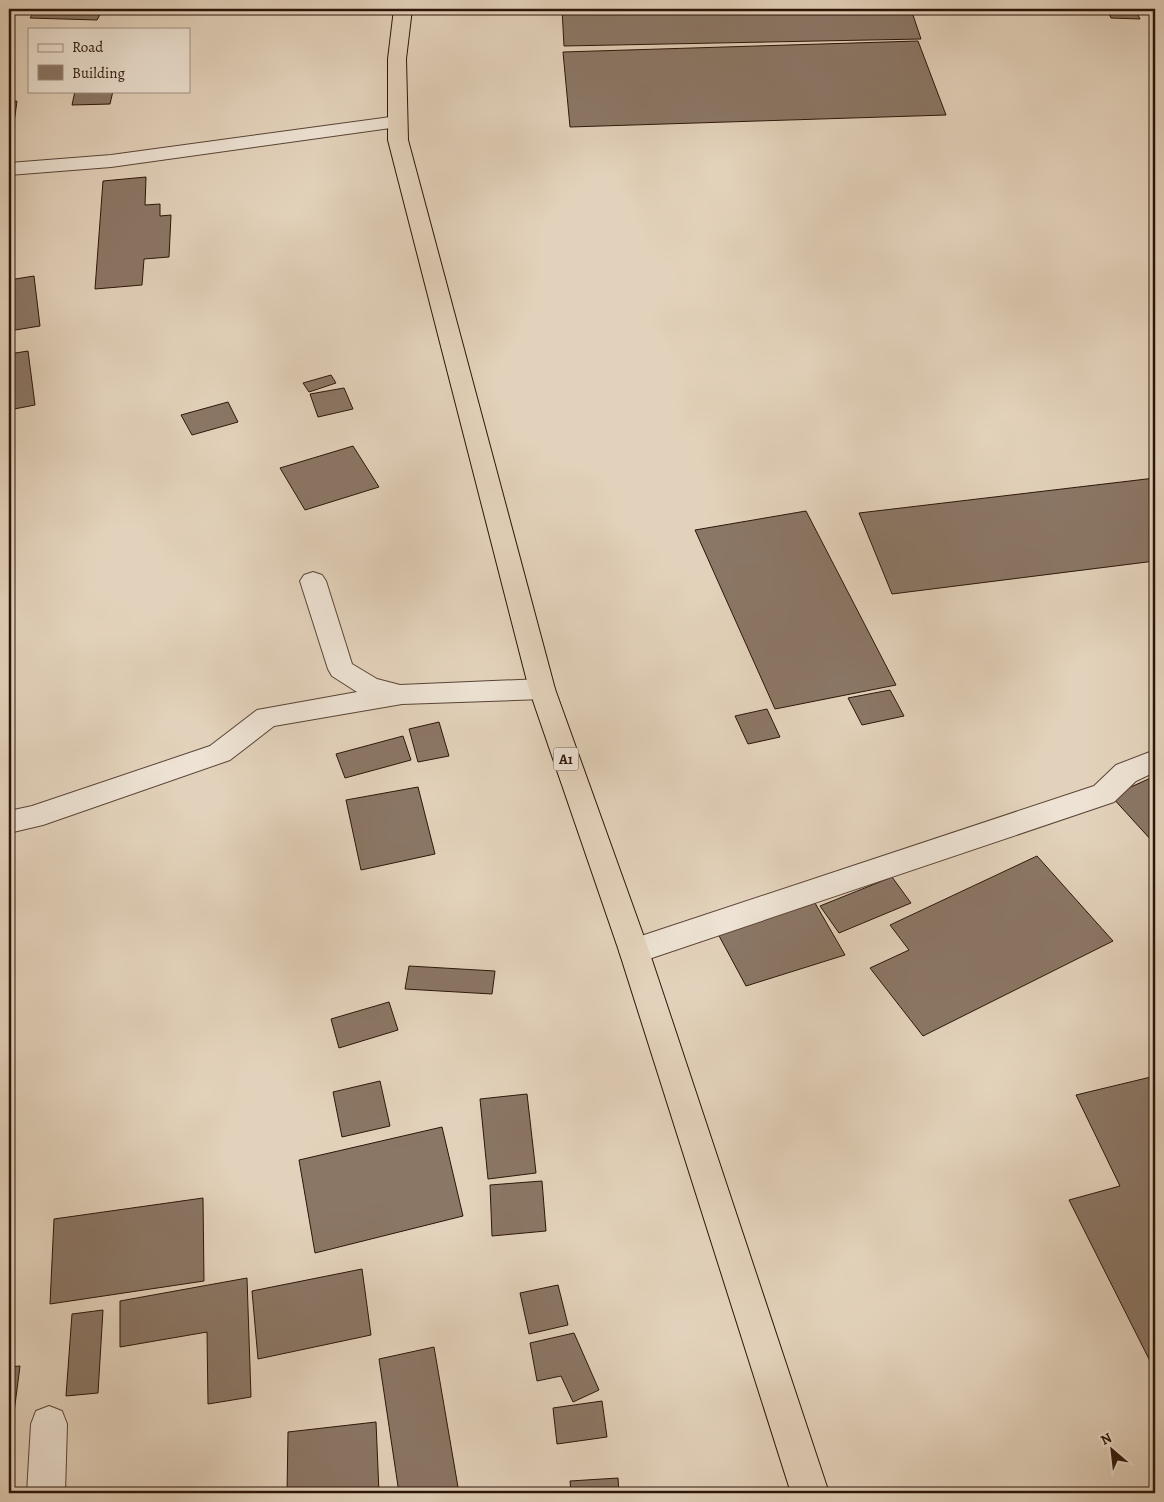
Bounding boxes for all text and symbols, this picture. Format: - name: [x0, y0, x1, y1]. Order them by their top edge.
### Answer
- legend: [28, 28, 190, 92]
- text: Road: [72, 37, 104, 57]
- text: Building: [72, 63, 125, 83]
- road number: A1: [554, 748, 578, 771]
- north arrow: [1086, 1424, 1136, 1474]
- text: N: [1097, 1428, 1115, 1450]

